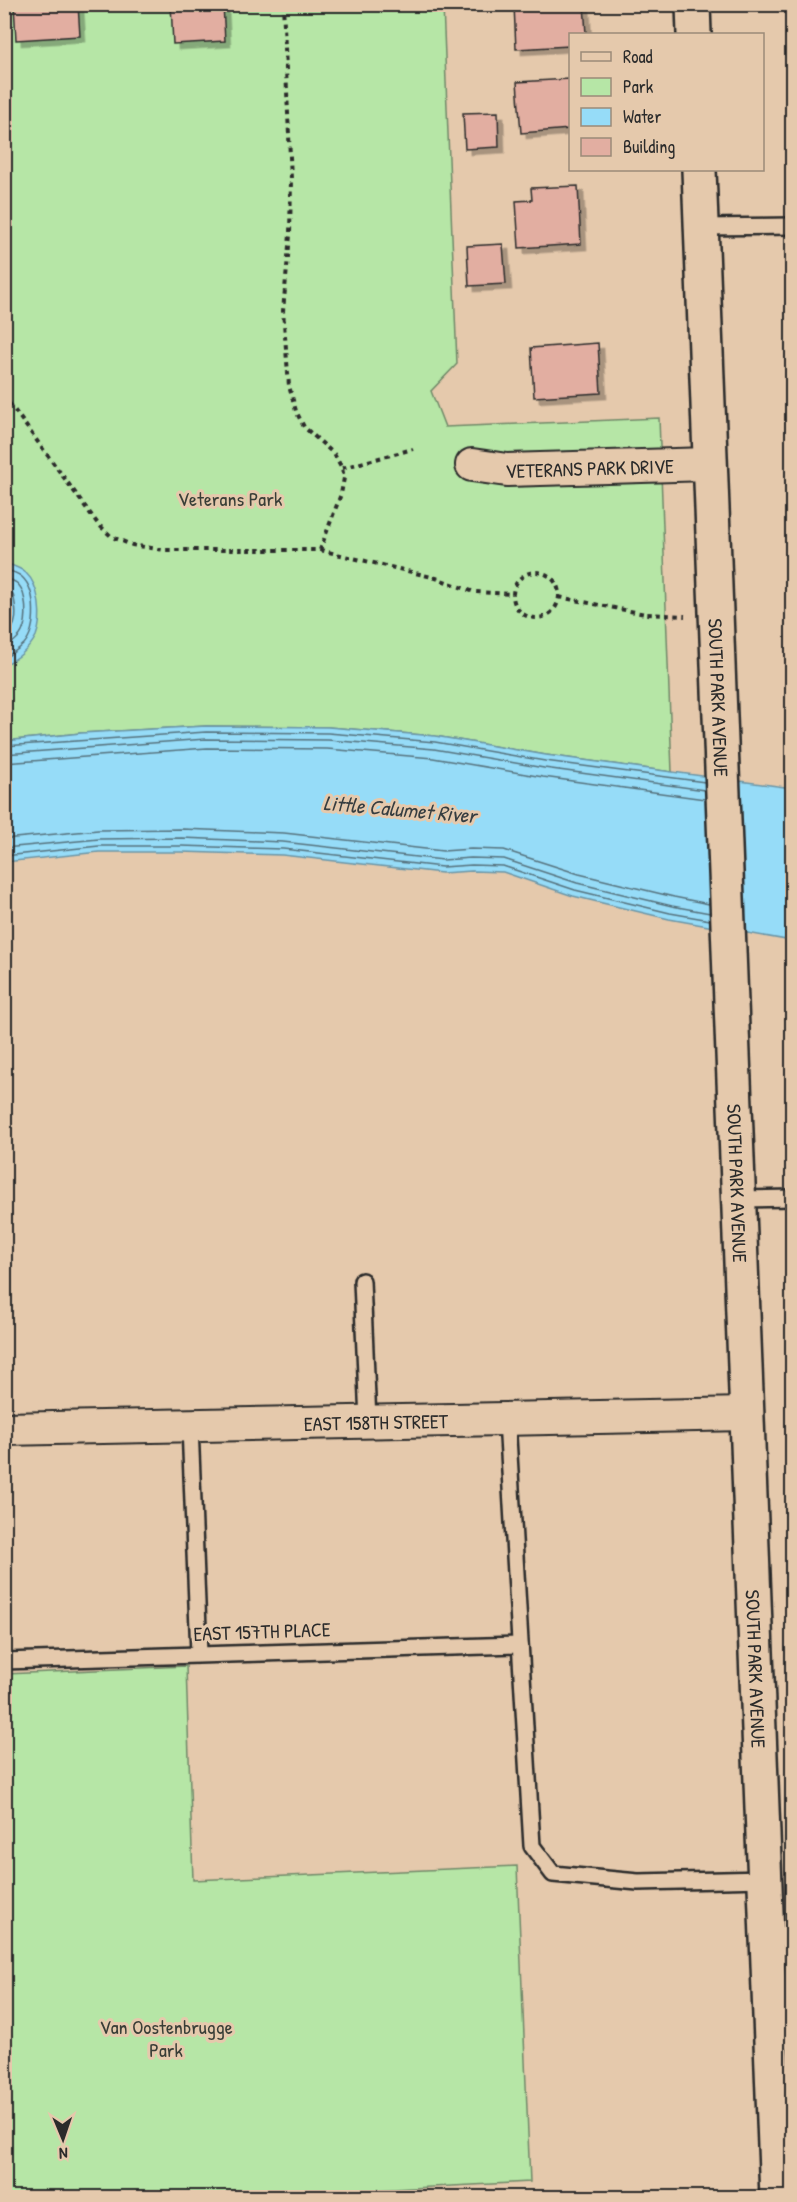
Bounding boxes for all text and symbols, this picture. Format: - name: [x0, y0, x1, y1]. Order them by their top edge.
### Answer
- legend: [569, 33, 764, 171]
- text: Road: [623, 44, 653, 69]
- text: Park: [623, 74, 654, 99]
- text: Water: [623, 104, 661, 129]
- text: Building: [623, 134, 675, 159]
- street label: VETERANS PARK DRIVE: [505, 452, 674, 484]
- park label: Veterans Park: [178, 485, 282, 512]
- street label: SOUTH PARK AVENUE: [703, 618, 736, 778]
- water label: Little Calumet River: [322, 788, 480, 830]
- street label: SOUTH PARK AVENUE: [721, 1104, 755, 1263]
- street label: EAST 158TH STREET: [304, 1407, 449, 1436]
- street label: SOUTH PARK AVENUE: [740, 1589, 773, 1749]
- street label: EAST 157TH PLACE: [193, 1615, 331, 1647]
- park label: Van Oostenbrugge Park: [99, 2013, 233, 2063]
- north arrow: [33, 2109, 93, 2169]
- text: N: [58, 2143, 68, 2165]

